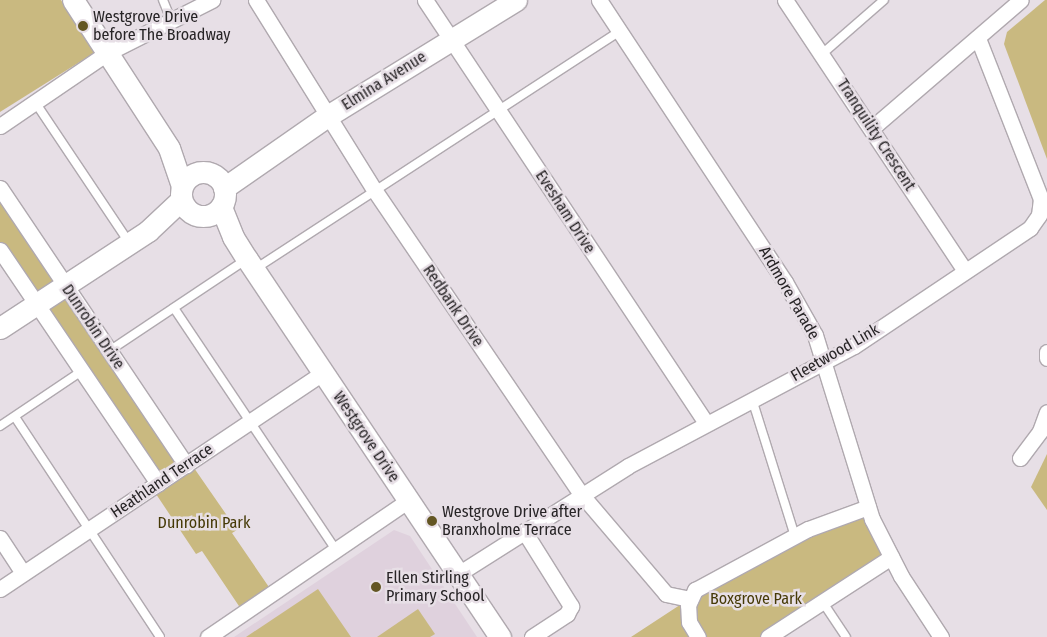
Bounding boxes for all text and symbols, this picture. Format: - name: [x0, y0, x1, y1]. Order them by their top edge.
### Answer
- place label: Westgrove Drive before The Broadway: [93, 7, 230, 45]
- marker: Westgrove Drive before The Broadway: [77, 20, 89, 32]
- street label: Elmina Avenue: [338, 47, 430, 115]
- street label: Tranquility Crescent: [833, 75, 919, 195]
- street label: Evesham Drive: [531, 167, 599, 257]
- street label: Ardmore Parade: [755, 243, 823, 343]
- street label: Redbank Drive: [419, 261, 487, 351]
- street label: Dunrobin Drive: [58, 281, 128, 373]
- street label: Fleetwood Link: [787, 320, 883, 386]
- street label: Westgrove Drive: [329, 388, 403, 486]
- street label: Heathland Terrace: [107, 440, 217, 522]
- place label: Westgrove Drive after Branxholme Terrace: [442, 502, 582, 540]
- park label: Dunrobin Park: [158, 513, 250, 533]
- marker: Westgrove Drive after Branxholme Terrace: [426, 515, 438, 527]
- place label: Ellen Stirling Primary School: [386, 568, 485, 606]
- marker: Ellen Stirling Primary School: [370, 581, 382, 593]
- park label: Boxgrove Park: [710, 589, 802, 609]

